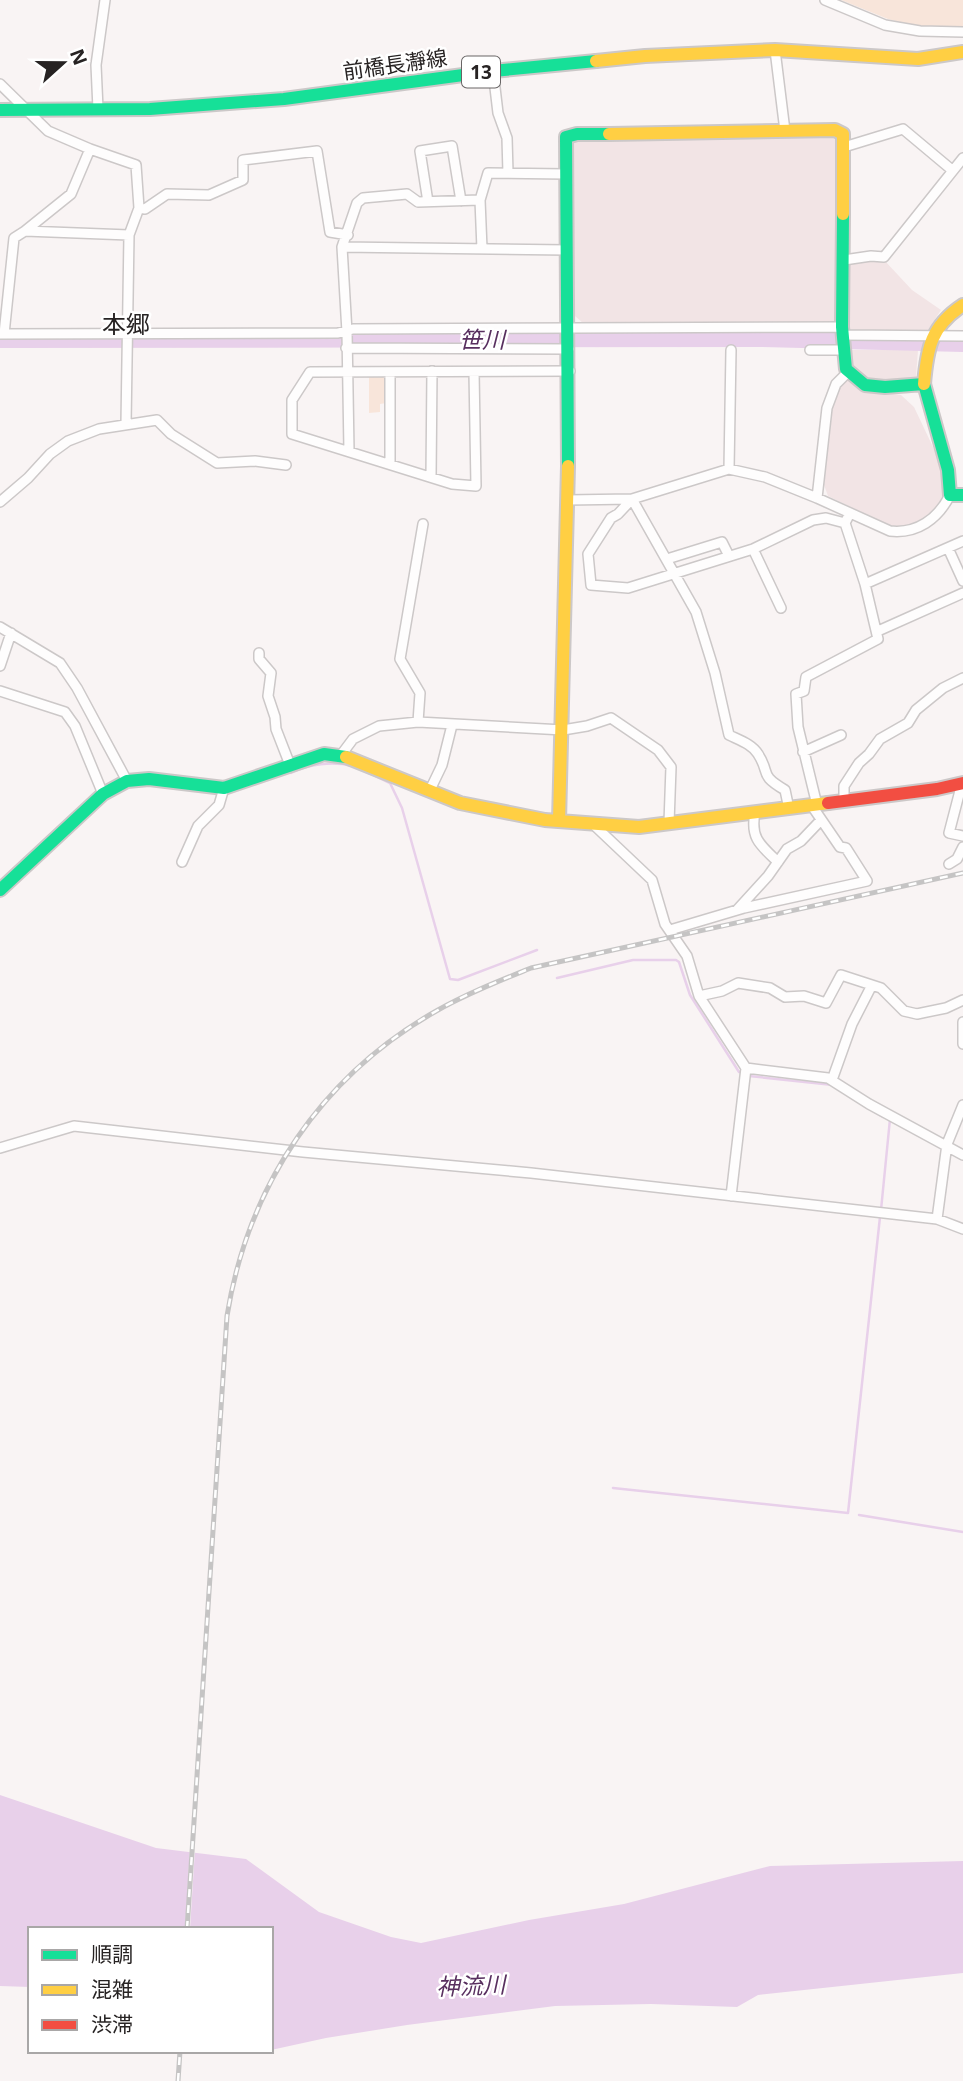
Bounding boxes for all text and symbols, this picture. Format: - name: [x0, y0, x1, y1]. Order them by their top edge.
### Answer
- north arrow: [28, 28, 98, 98]
- street label: 前橋長瀞線: [341, 43, 449, 85]
- text: N: [64, 45, 94, 69]
- road number: 13: [462, 57, 500, 88]
- district label: 本郷: [102, 307, 150, 340]
- water label: 笹川: [459, 323, 508, 355]
- legend: [28, 1927, 273, 2053]
- text: 順調: [91, 1940, 133, 1968]
- water label: 神流川: [436, 1968, 509, 2002]
- text: 混雑: [91, 1975, 133, 2003]
- text: 渋滞: [91, 2010, 133, 2038]

